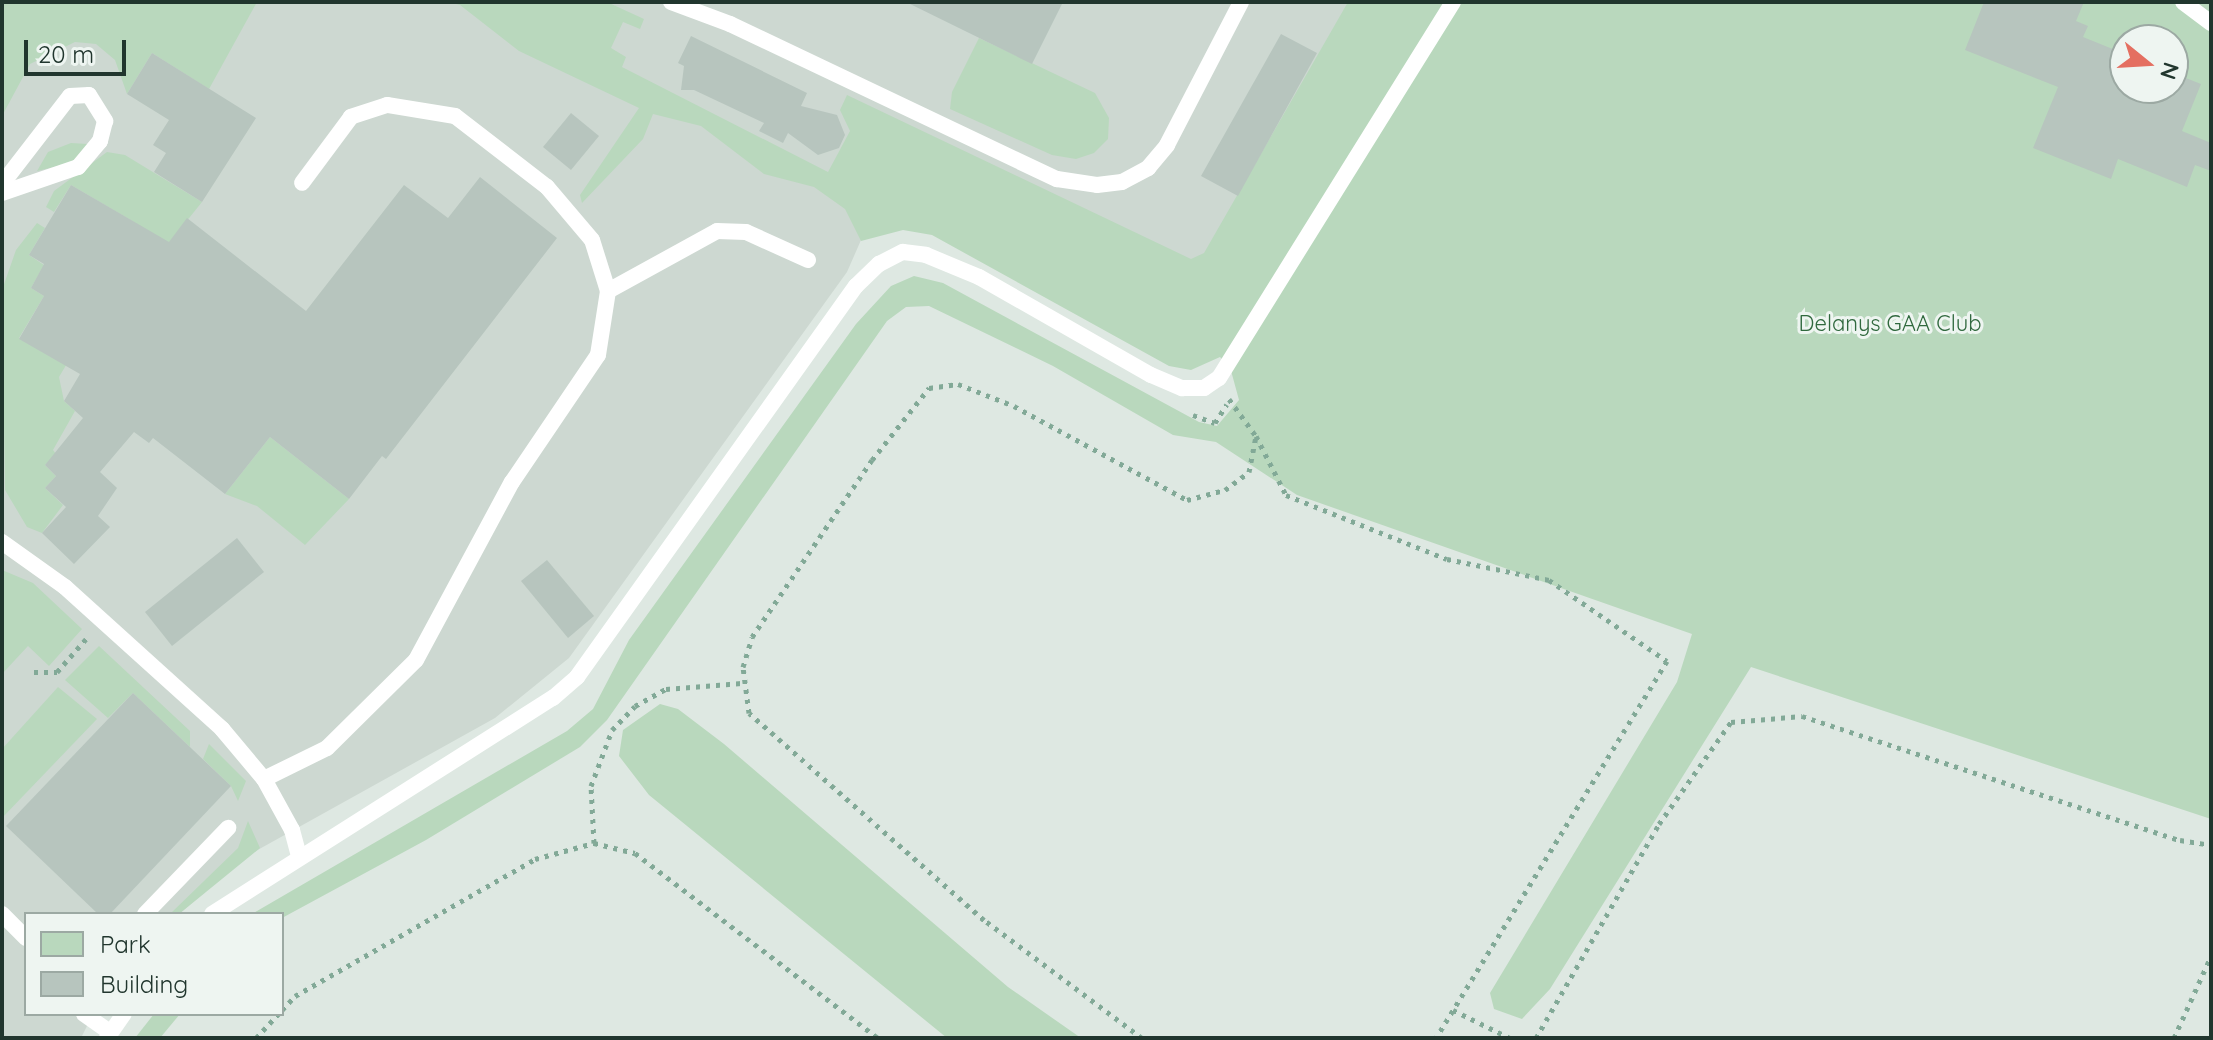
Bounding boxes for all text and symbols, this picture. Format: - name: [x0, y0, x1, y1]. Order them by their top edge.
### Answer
- scale bar: [28, 24, 130, 74]
- north arrow: [2109, 24, 2189, 104]
- text: 20 m: [38, 39, 94, 69]
- text: N: [2154, 59, 2186, 83]
- park label: Delanys GAA Club: [1799, 311, 1981, 337]
- legend: [24, 912, 284, 1016]
- text: Park: [100, 929, 151, 959]
- text: Building: [100, 969, 188, 999]

